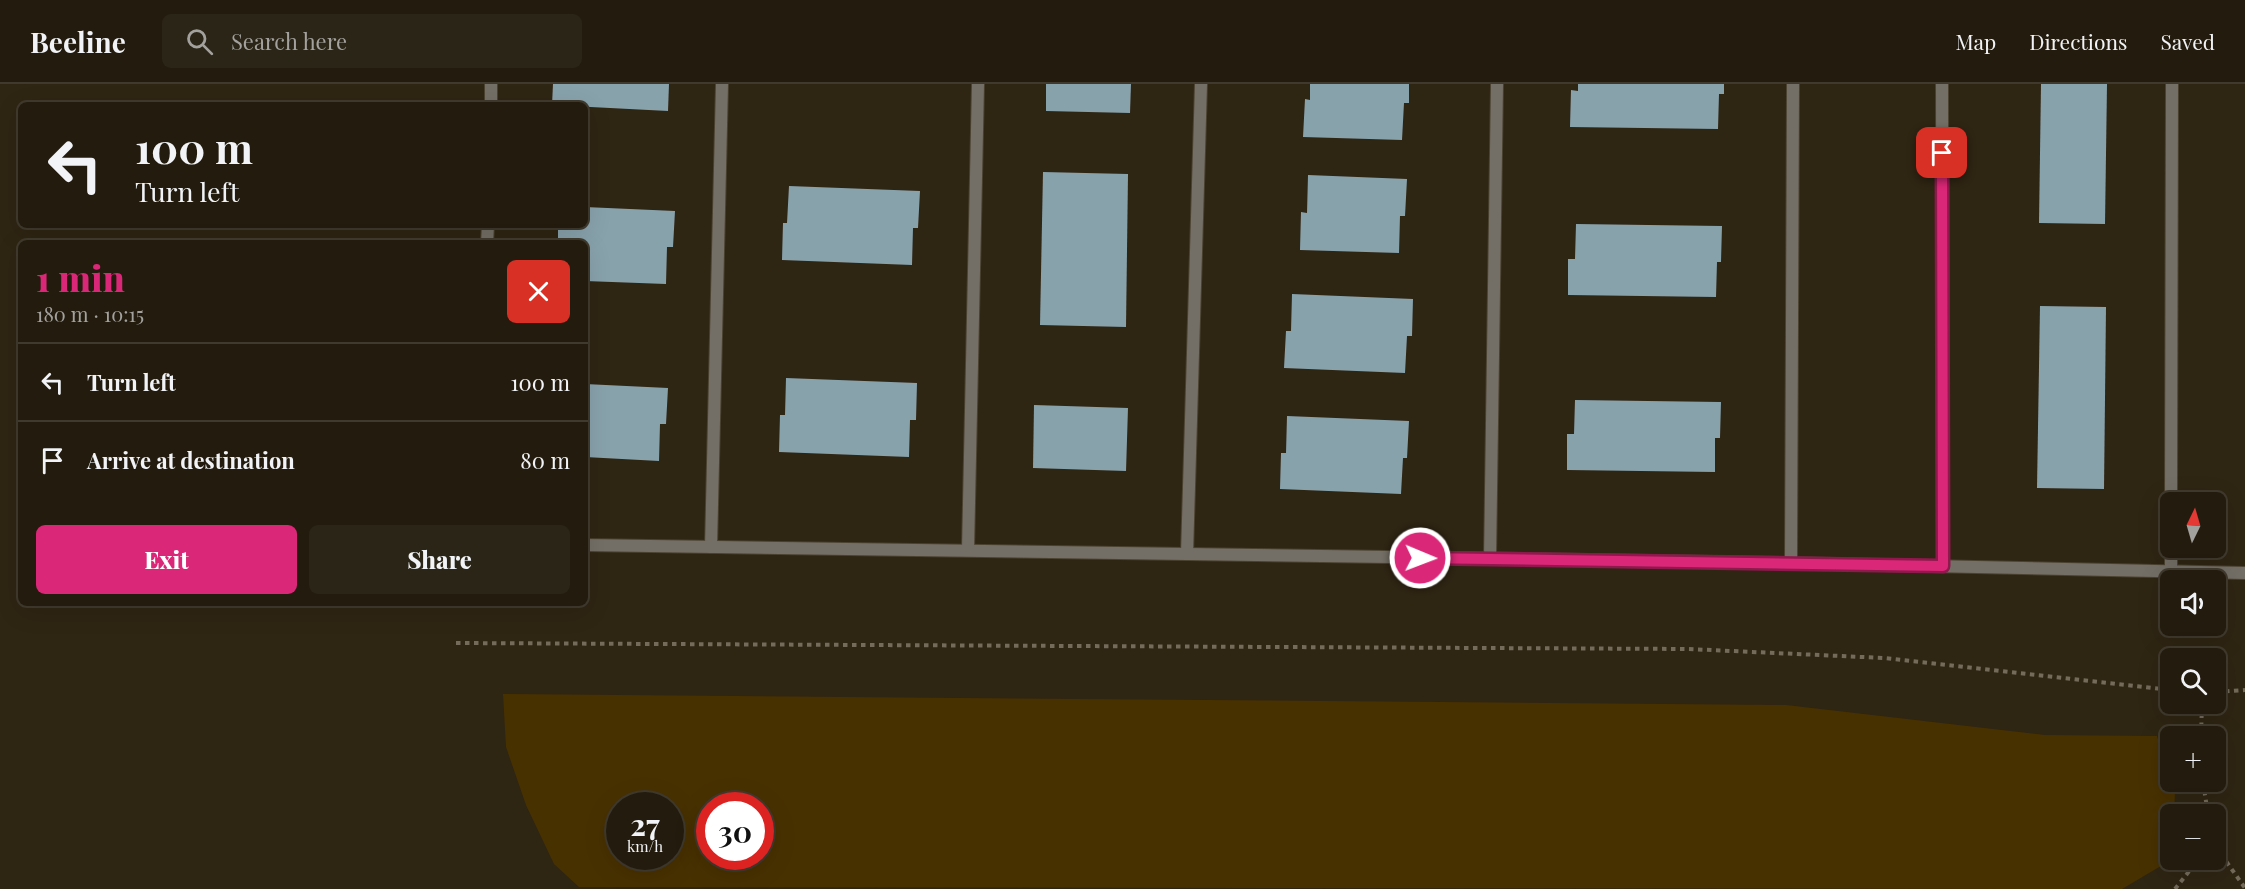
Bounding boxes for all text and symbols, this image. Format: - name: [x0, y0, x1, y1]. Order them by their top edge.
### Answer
- search box: [162, 14, 582, 68]
- text: Beeline: [30, 23, 126, 60]
- icon: search: [183, 25, 216, 58]
- text: Search here: [231, 26, 347, 56]
- text: Map: [1955, 27, 1996, 55]
- text: Directions: [2029, 27, 2127, 55]
- text: Saved: [2160, 27, 2215, 55]
- text: 100 m: [135, 119, 253, 175]
- icon: left: [36, 126, 114, 204]
- pin: [1916, 127, 1967, 178]
- icon: arrive: [1925, 136, 1958, 169]
- text: Turn left: [135, 173, 239, 209]
- text: 1 min: [36, 253, 125, 301]
- button: close: [507, 260, 570, 323]
- text: 180 m · 10:15: [36, 300, 144, 327]
- icon: left: [36, 366, 69, 399]
- text: Turn left: [87, 367, 176, 397]
- text: 100 m: [510, 367, 570, 397]
- icon: arrive: [36, 444, 69, 477]
- text: Arrive at destination: [87, 445, 295, 475]
- text: 80 m: [520, 445, 570, 475]
- north arrow: [2160, 492, 2226, 558]
- map controls: [2160, 492, 2226, 870]
- button: Exit: [36, 525, 297, 594]
- button: Share: [309, 525, 570, 594]
- position arrow: [1388, 526, 1452, 590]
- button: sound: [2160, 570, 2226, 636]
- button: search: [2160, 648, 2226, 714]
- button: +: [2160, 726, 2226, 792]
- speed limit sign: 30: [696, 792, 774, 870]
- text: 27: [630, 804, 660, 844]
- button: −: [2160, 804, 2226, 870]
- text: km/h: [627, 836, 663, 856]

